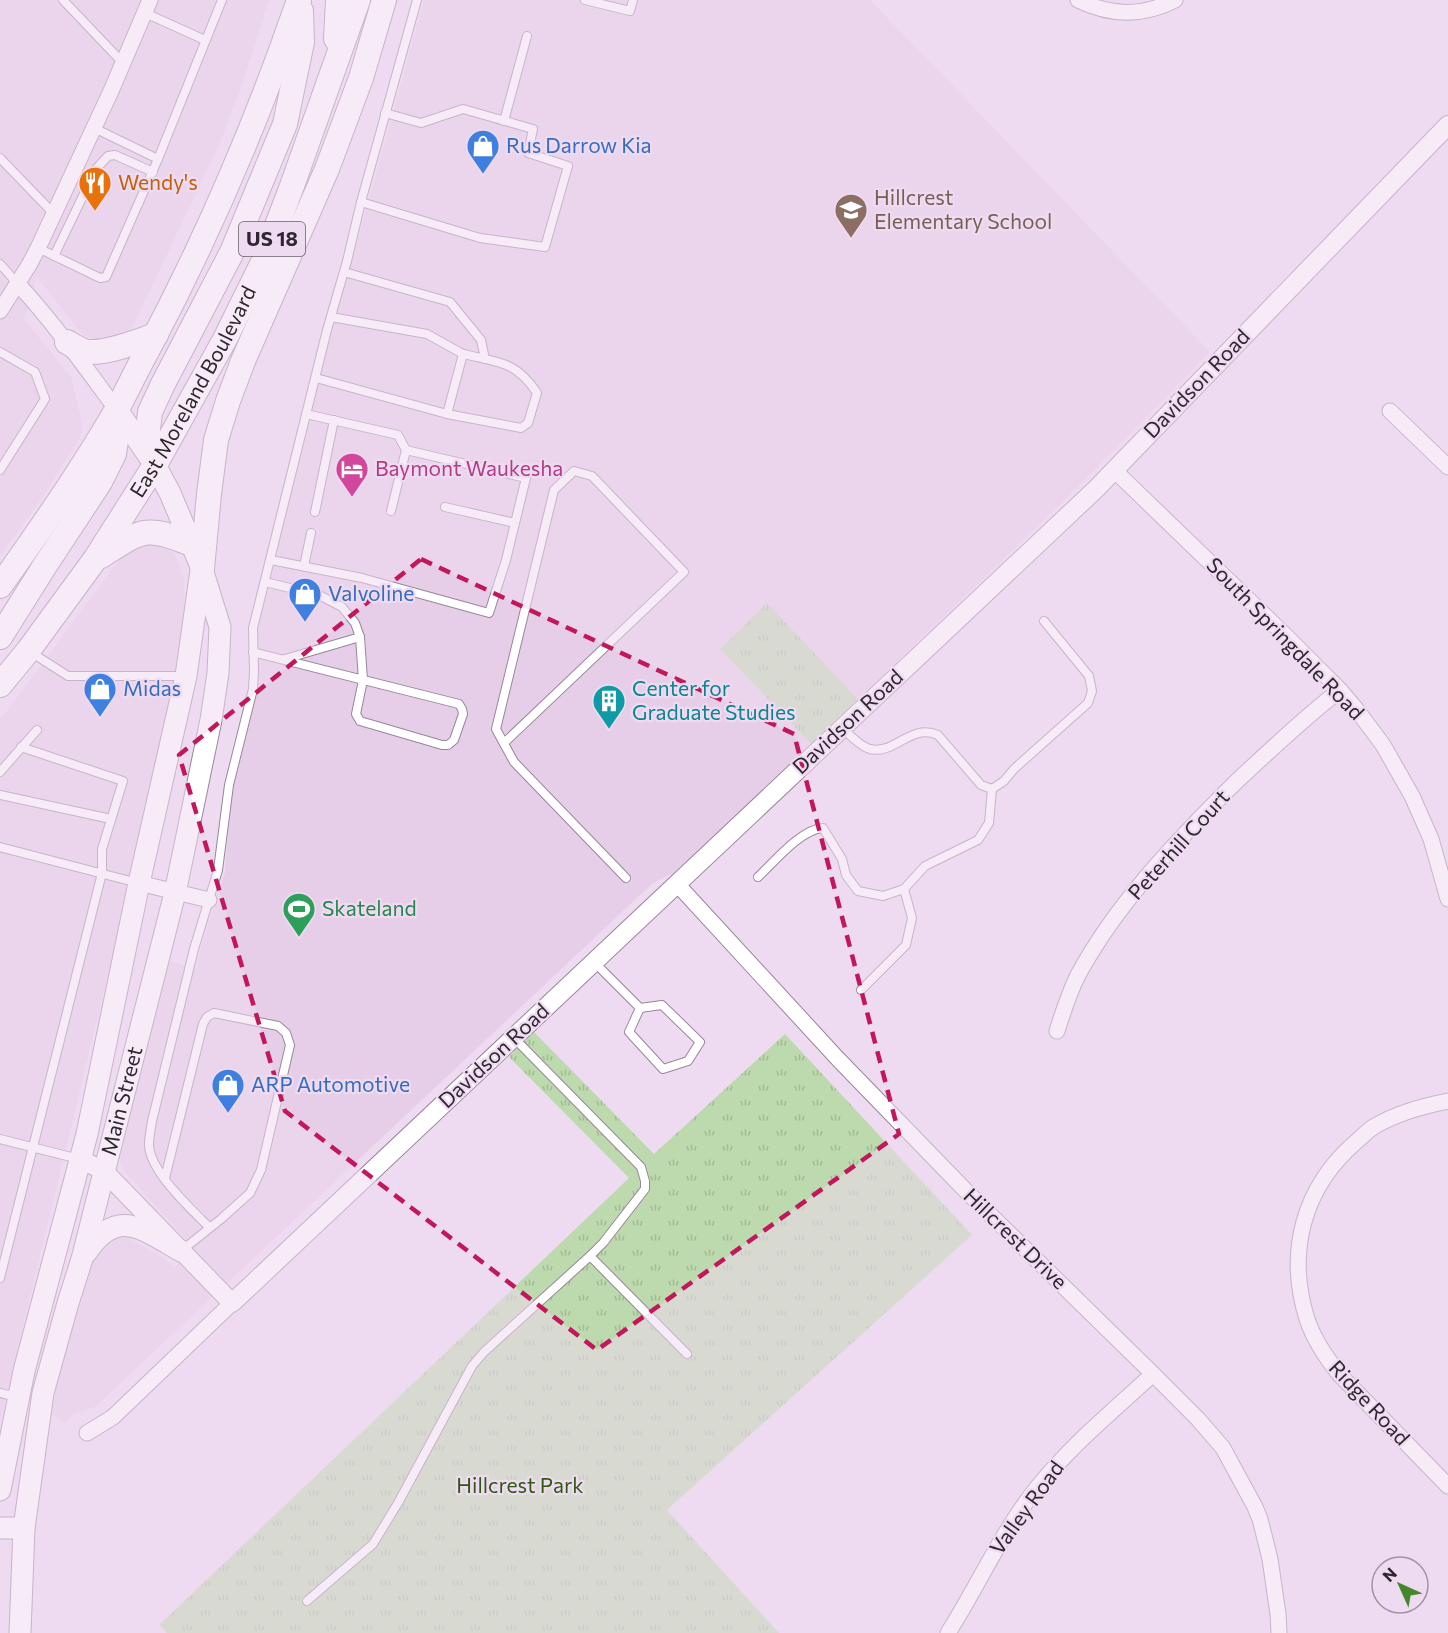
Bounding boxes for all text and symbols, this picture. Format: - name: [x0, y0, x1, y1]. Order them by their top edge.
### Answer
- shop icon: Rus Darrow Kia: [465, 128, 501, 175]
- place label: Rus Darrow Kia: [506, 132, 652, 157]
- restaurant icon: Wendy's: [77, 165, 113, 212]
- place label: Wendy's: [118, 169, 198, 194]
- place label: Hillcrest Elementary School: [874, 184, 1052, 233]
- school or university icon: Hillcrest Elementary School: [833, 192, 869, 239]
- road number: US 18: [239, 222, 305, 256]
- street label: East Moreland Boulevard: [124, 281, 260, 501]
- street label: Davidson Road: [1138, 323, 1254, 443]
- hotel icon: Baymont Waukesha: [334, 451, 370, 498]
- place label: Baymont Waukesha: [375, 455, 563, 480]
- street label: South Springdale Road: [1202, 552, 1370, 724]
- shop icon: Valvoline: [287, 576, 323, 623]
- place label: Valvoline: [328, 580, 414, 605]
- street label: Davidson Road: [787, 663, 907, 778]
- shop icon: Midas: [82, 671, 118, 718]
- place label: Midas: [123, 675, 181, 700]
- place label: Center for Graduate Studies: [632, 675, 796, 724]
- building icon: Center for Graduate Studies: [591, 683, 627, 730]
- street label: Peterhill Court: [1122, 784, 1234, 904]
- sports icon: Skateland: [281, 891, 317, 938]
- place label: Skateland: [322, 895, 417, 920]
- street label: Davidson Road: [433, 997, 553, 1112]
- street label: Main Street: [95, 1043, 147, 1158]
- shop icon: ARP Automotive: [210, 1067, 246, 1114]
- place label: ARP Automotive: [251, 1071, 410, 1096]
- street label: Hillcrest Drive: [959, 1182, 1073, 1294]
- street label: Ridge Road: [1325, 1354, 1416, 1450]
- street label: Valley Road: [983, 1455, 1068, 1559]
- park label: Hillcrest Park: [456, 1472, 584, 1497]
- north arrow: [1370, 1555, 1430, 1615]
- text: N: [1378, 1563, 1400, 1585]

